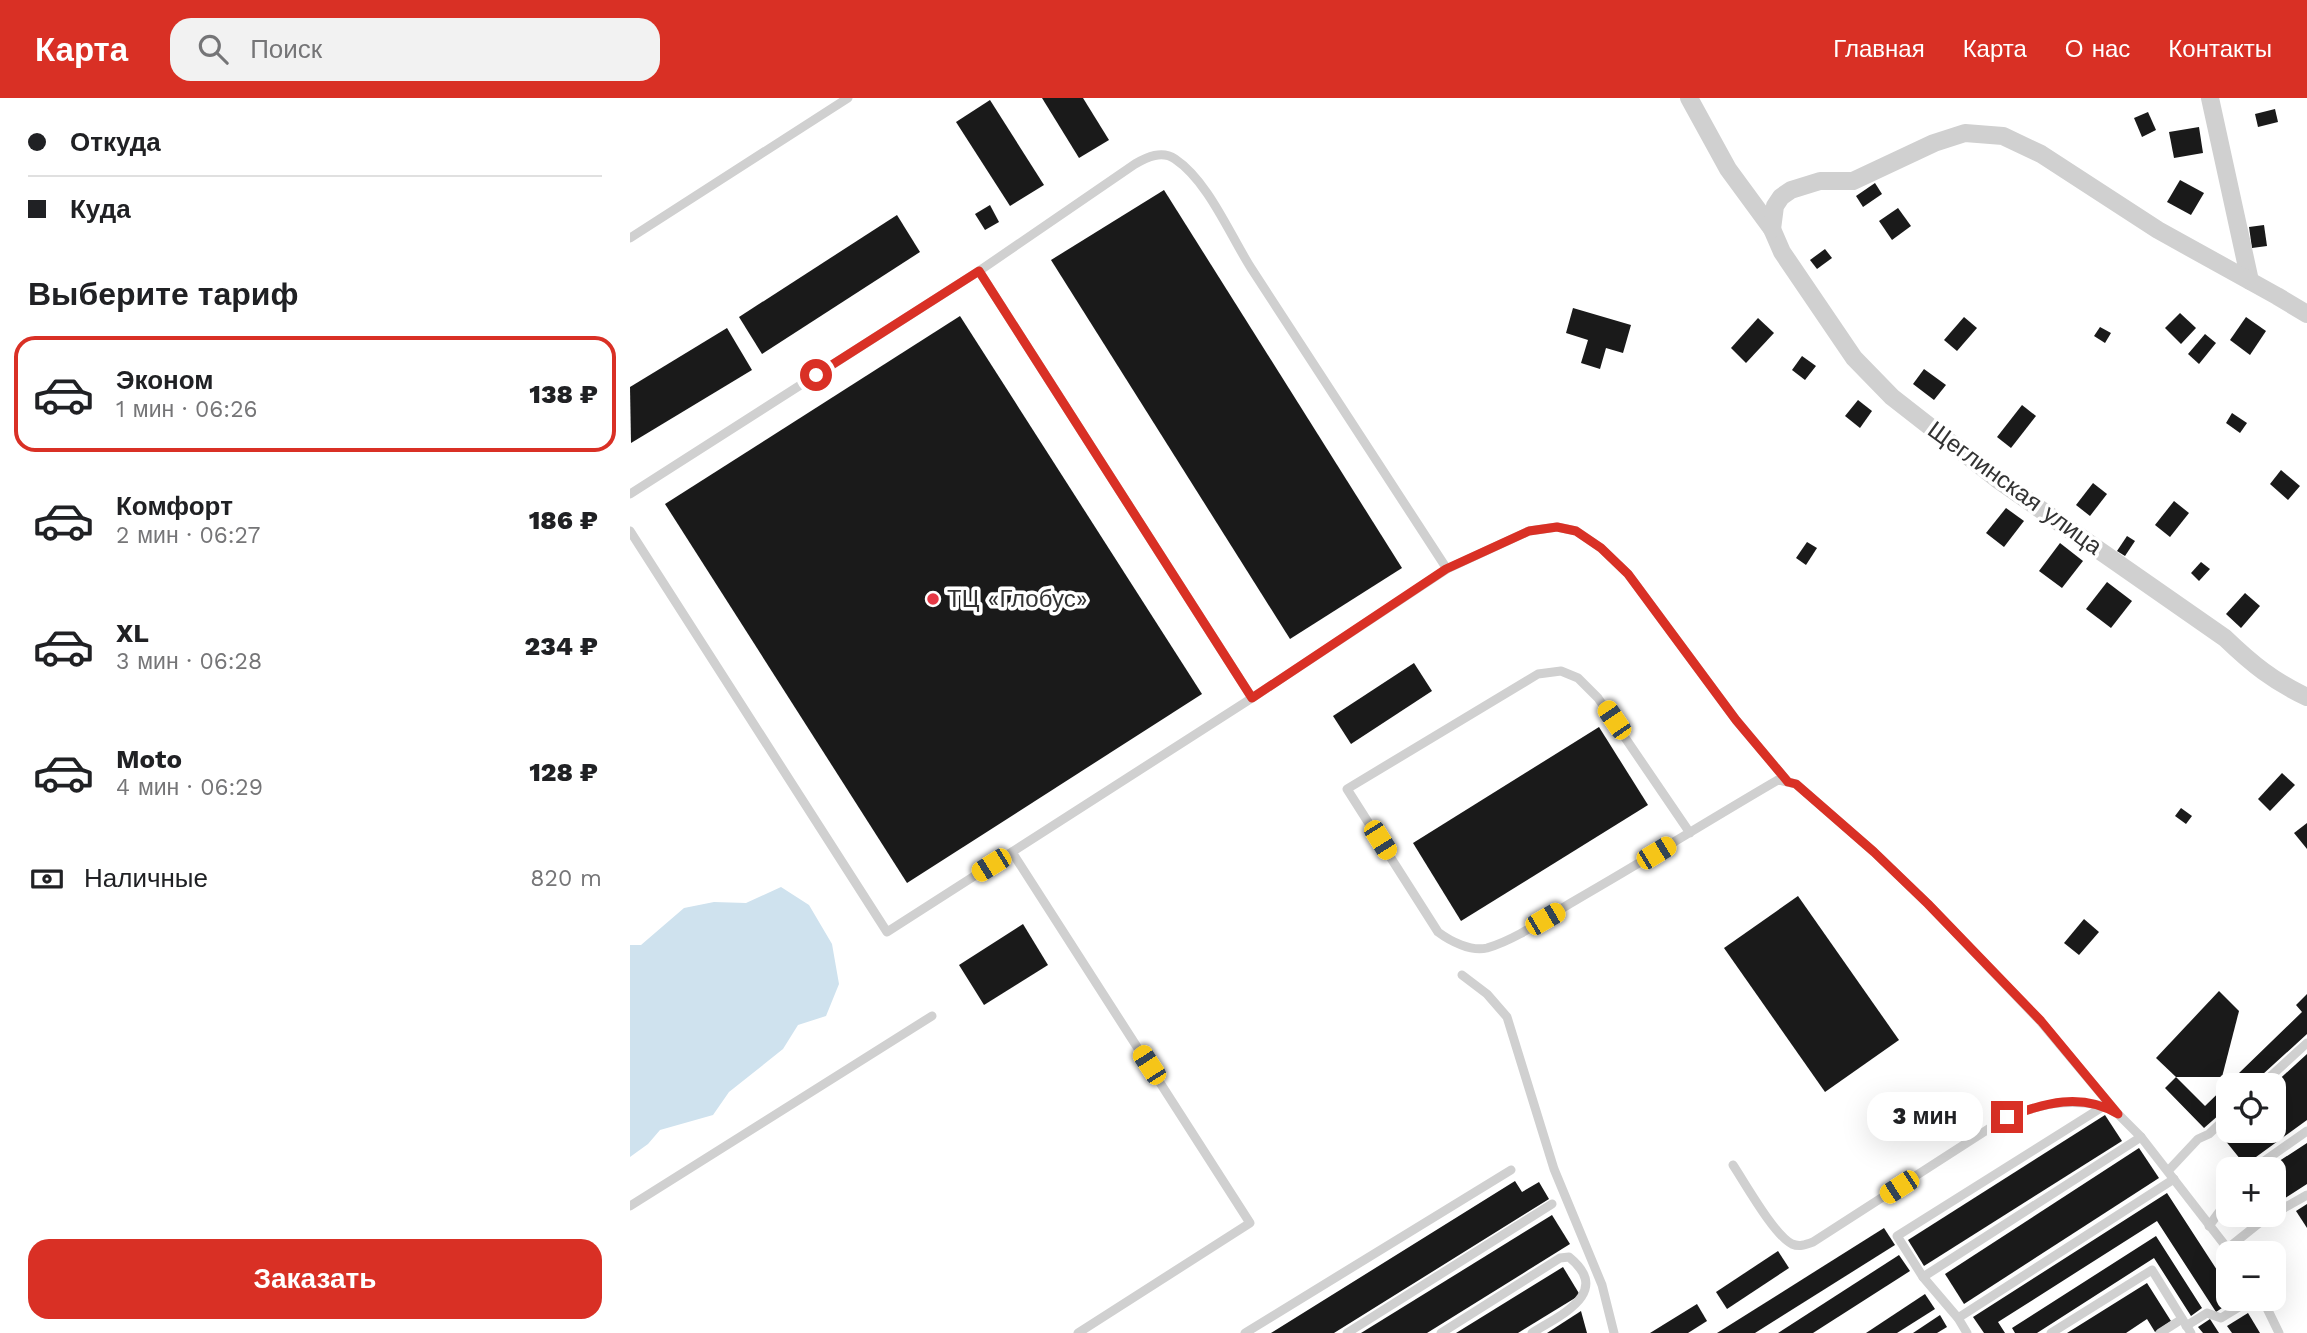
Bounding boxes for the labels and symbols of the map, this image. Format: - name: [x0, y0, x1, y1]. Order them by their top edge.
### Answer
- route start: [800, 359, 832, 391]
- street label: Щеглинская улица: [1923, 415, 2108, 561]
- place label: ТЦ «Глобус»: [947, 585, 1087, 613]
- marker: ТЦ «Глобус»: [925, 591, 941, 607]
- car: [1594, 697, 1635, 743]
- car: [1360, 817, 1401, 863]
- car: [1633, 833, 1680, 873]
- car: [968, 845, 1015, 885]
- car: [1522, 899, 1569, 939]
- car: [1129, 1042, 1170, 1088]
- callout: 3 мин: [1867, 1093, 1982, 1142]
- route end: [1991, 1101, 2023, 1133]
- car: [1876, 1167, 1923, 1207]

